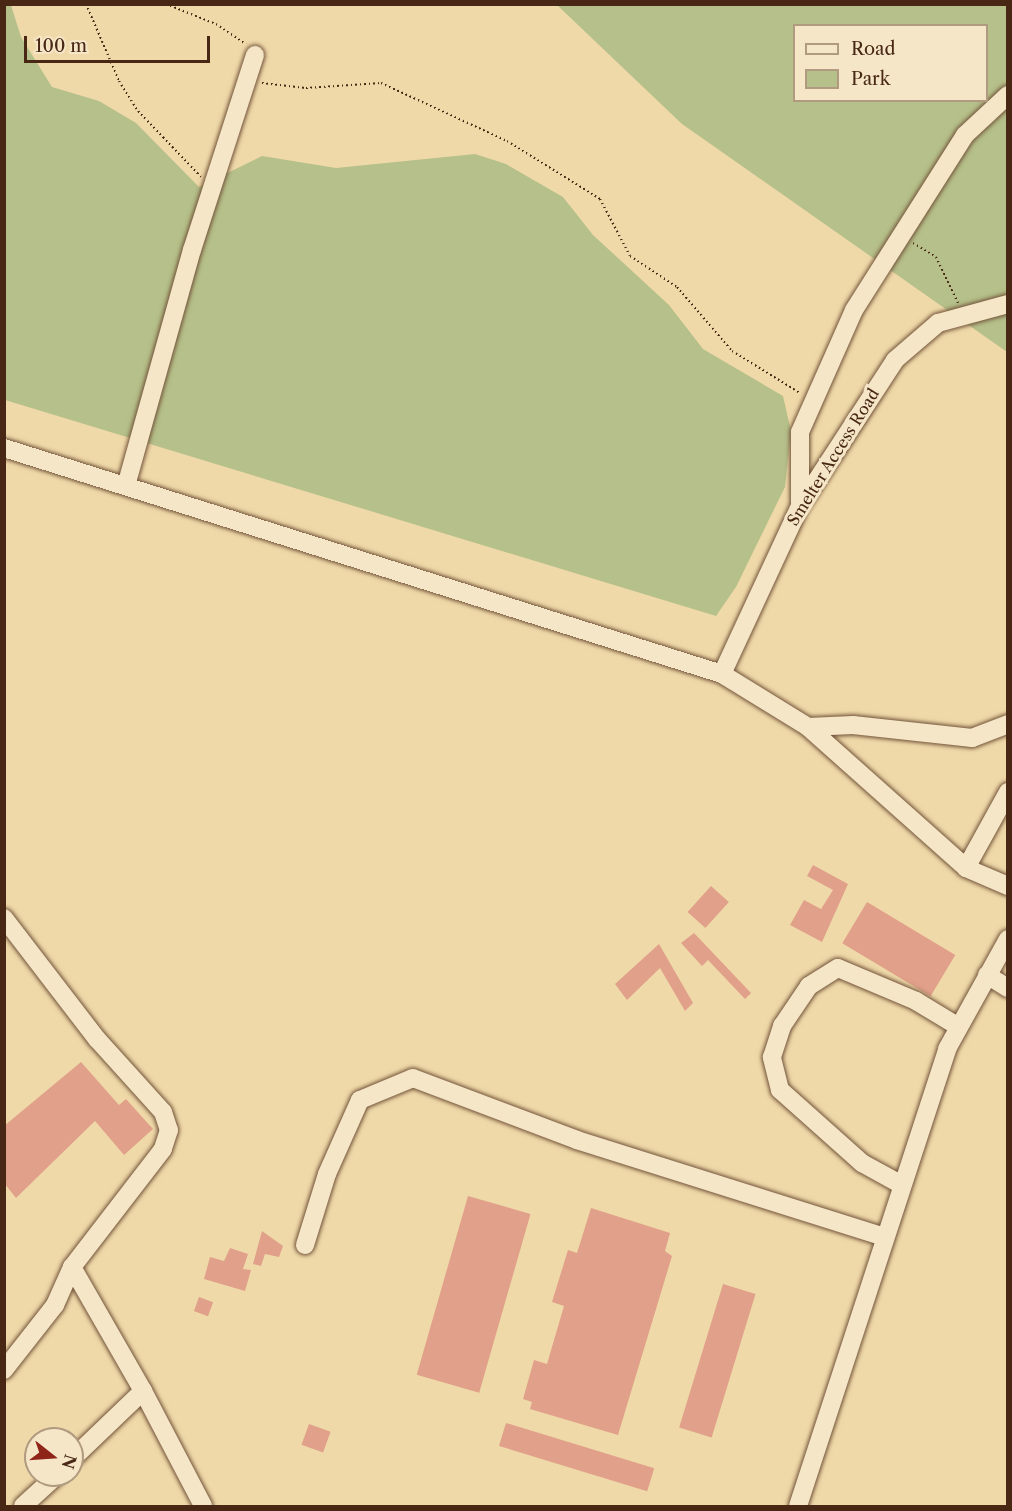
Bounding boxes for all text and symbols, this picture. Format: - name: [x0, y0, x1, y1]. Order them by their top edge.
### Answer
- scale bar: [27, 24, 213, 62]
- legend: [793, 24, 988, 102]
- text: 100 m: [35, 35, 87, 57]
- text: Road: [851, 38, 896, 60]
- text: Park: [851, 68, 890, 90]
- street label: Smelter Access Road: [783, 385, 883, 529]
- north arrow: [24, 1427, 84, 1487]
- text: N: [58, 1452, 81, 1471]

